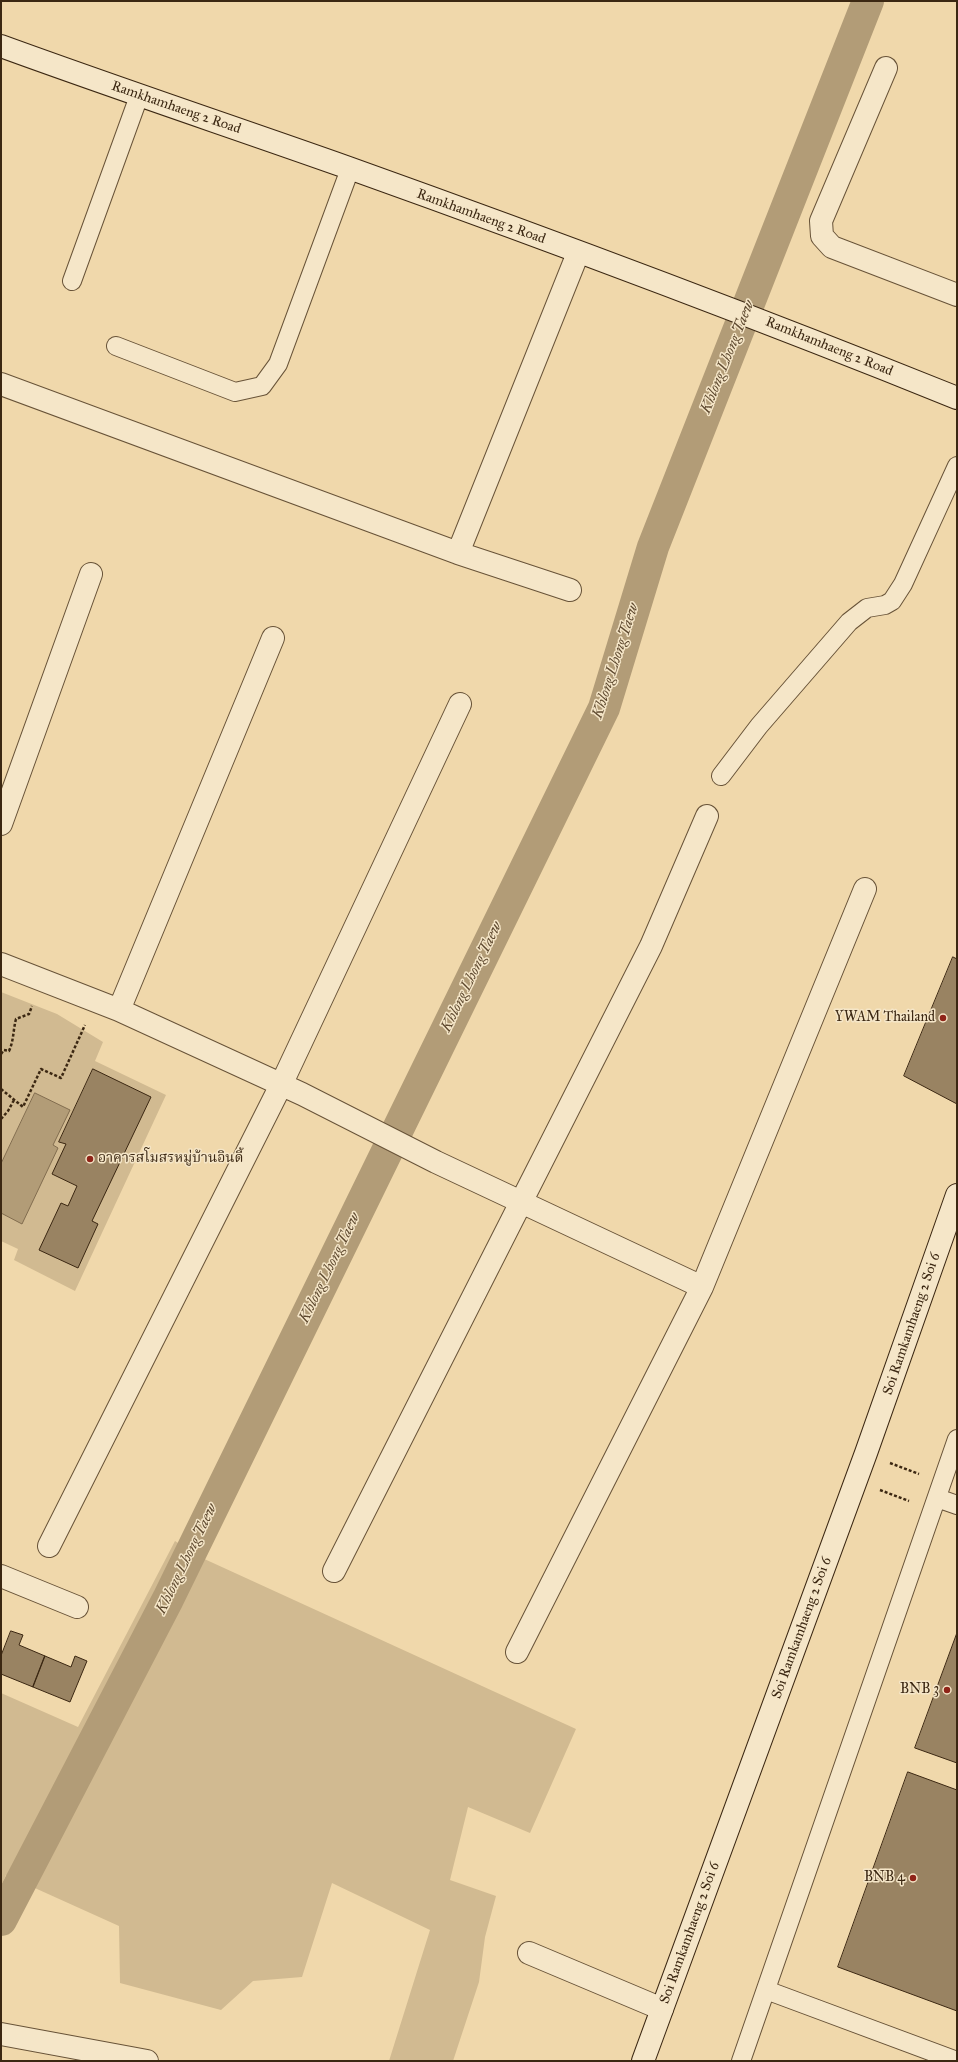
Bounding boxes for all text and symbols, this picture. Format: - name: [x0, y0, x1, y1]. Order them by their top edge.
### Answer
- street label: Ramkhamhaeng 2 Road: [109, 78, 243, 138]
- street label: Ramkhamhaeng 2 Road: [414, 186, 548, 248]
- water label: Khlong Lhong Taew: [697, 298, 759, 416]
- street label: Ramkhamhaeng 2 Road: [763, 314, 895, 380]
- water label: Khlong Lhong Taew: [589, 601, 643, 721]
- water label: Khlong Lhong Taew: [438, 919, 506, 1035]
- place label: YWAM Thailand: [835, 1010, 935, 1026]
- marker: YWAM Thailand: [938, 1013, 948, 1023]
- place label: อาคารสโมสรหมู่บ้านอินดี้: [98, 1151, 243, 1167]
- marker: อาคารสโมสรหมู่บ้านอินดี้: [85, 1154, 95, 1164]
- water label: Khlong Lhong Taew: [296, 1210, 364, 1326]
- street label: Soi Ramkamhaeng 2 Soi 6: [880, 1251, 944, 1397]
- water label: Khlong Lhong Taew: [153, 1501, 221, 1617]
- street label: Soi Ramkamhaeng 2 Soi 6: [769, 1555, 835, 1701]
- place label: BNB 3: [900, 1682, 939, 1698]
- marker: BNB 3: [942, 1685, 952, 1695]
- street label: Soi Ramkamhaeng 2 Soi 6: [657, 1860, 723, 2006]
- place label: BNB 4: [864, 1870, 905, 1886]
- marker: BNB 4: [908, 1873, 918, 1883]

